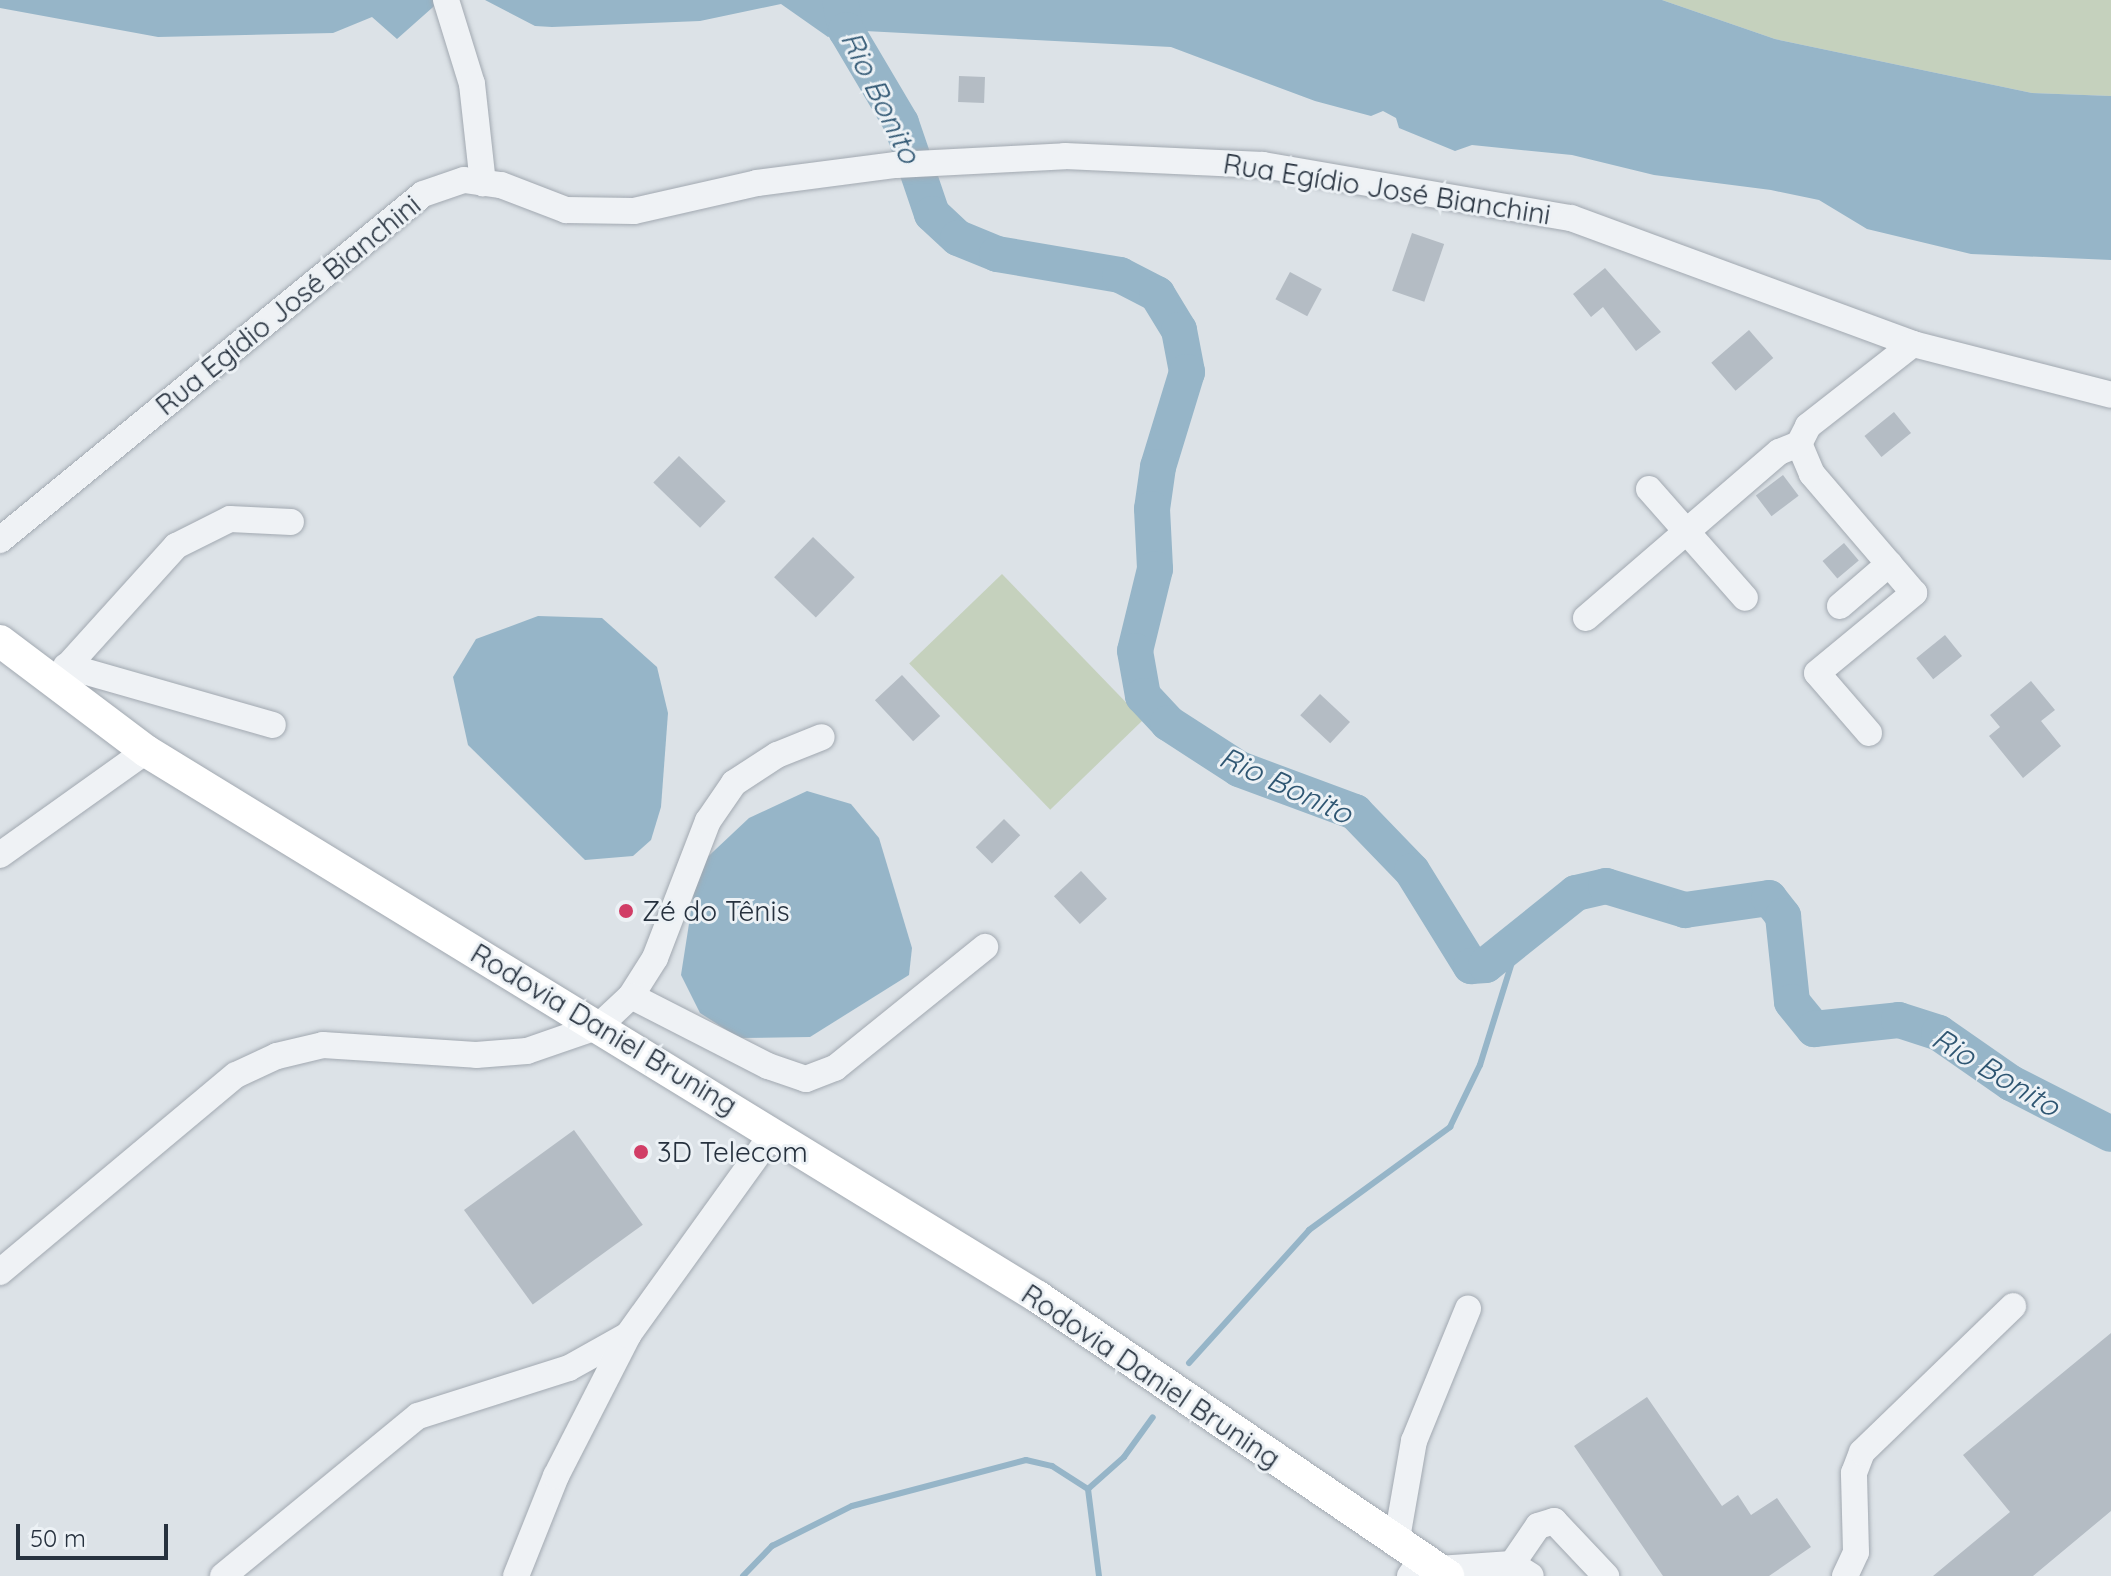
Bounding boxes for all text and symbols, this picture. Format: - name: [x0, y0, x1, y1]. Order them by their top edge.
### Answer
- water label: Rio Bonito: [834, 25, 928, 169]
- street label: Rua Egídio José Bianchini: [1221, 147, 1553, 231]
- street label: Rua Egídio José Bianchini: [149, 188, 427, 422]
- water label: Rio Bonito: [1214, 739, 1358, 831]
- place label: Zé do Tênis: [642, 894, 790, 928]
- marker: Zé do Tênis: [617, 902, 635, 920]
- street label: Rodovia Daniel Bruning: [465, 936, 743, 1122]
- water label: Rio Bonito: [1926, 1020, 2066, 1124]
- place label: 3D Telecom: [657, 1135, 808, 1169]
- marker: 3D Telecom: [632, 1143, 650, 1161]
- street label: Rodovia Daniel Bruning: [1015, 1277, 1287, 1475]
- scale bar: [20, 1508, 172, 1558]
- text: 50 m: [30, 1523, 86, 1553]

